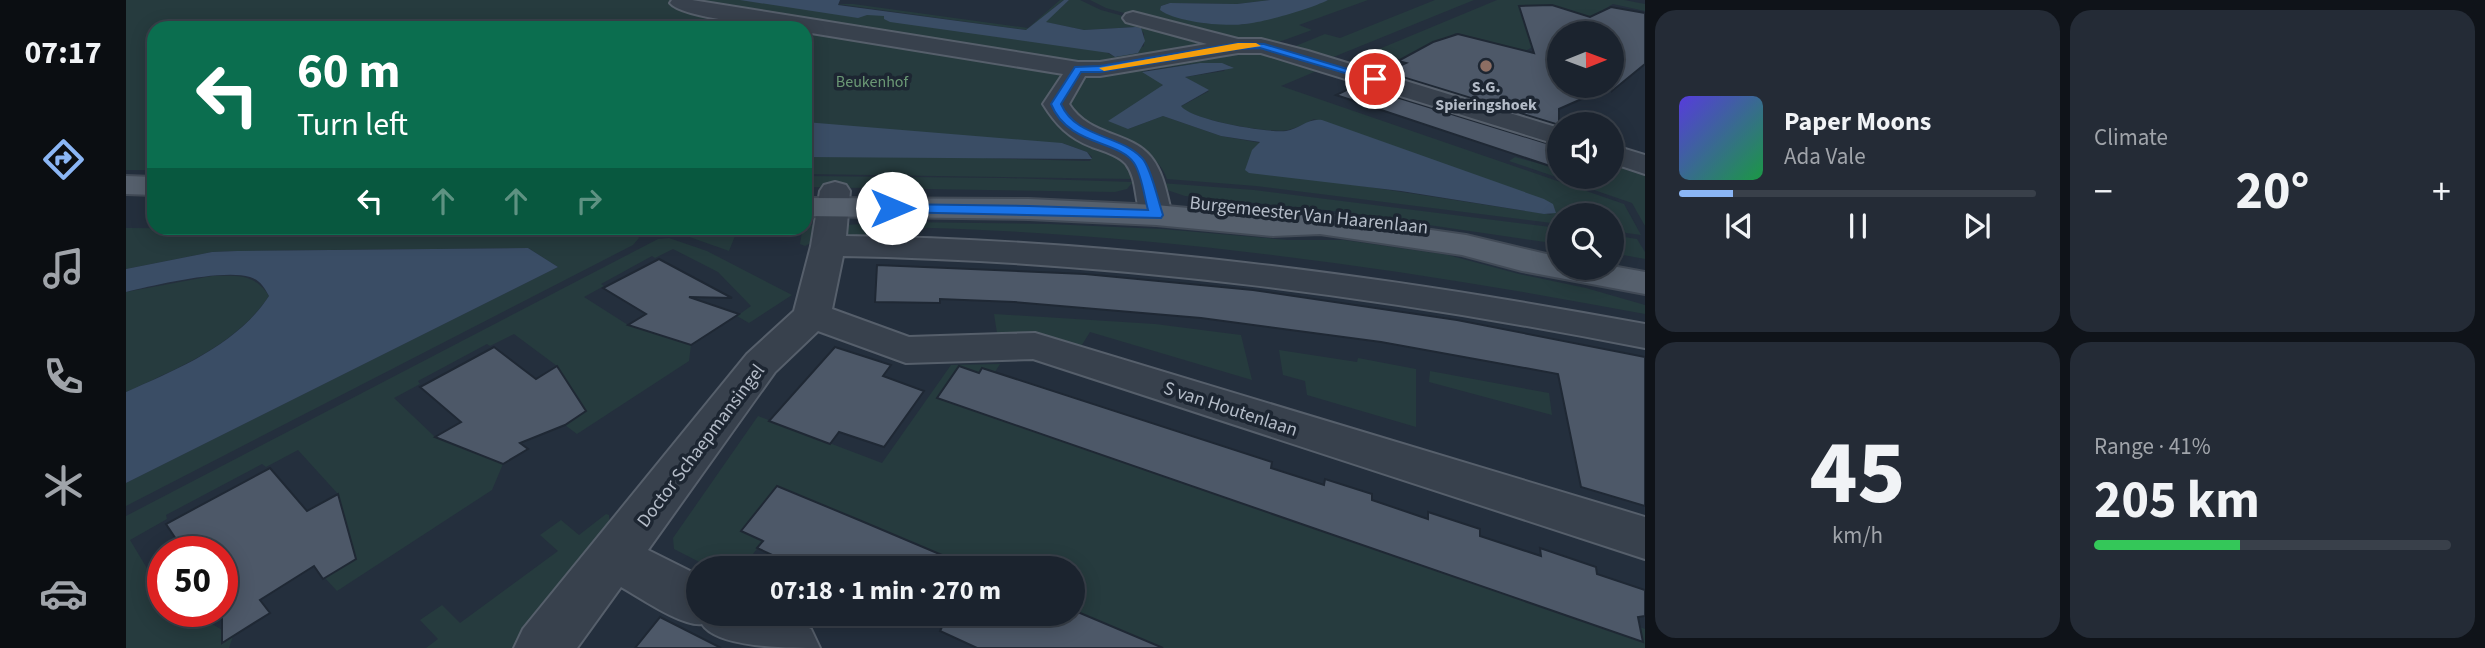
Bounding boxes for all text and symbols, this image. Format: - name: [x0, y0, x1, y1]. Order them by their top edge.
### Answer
- north arrow: [1547, 21, 1624, 98]
- map controls: [1547, 21, 1624, 280]
- text: 07:17: [24, 30, 102, 76]
- text: 60 m: [297, 37, 401, 107]
- icon: left: [182, 49, 273, 140]
- pin: [1345, 49, 1405, 109]
- marker: S.G. Spieringshoek: [1478, 58, 1494, 74]
- icon: arrive: [1356, 60, 1394, 98]
- park label: Beukenhof: [836, 71, 910, 93]
- place label: S.G. Spieringshoek: [1435, 76, 1537, 116]
- text: Turn left: [297, 102, 408, 148]
- text: Paper Moons: [1784, 103, 1931, 140]
- button: sound: [1547, 112, 1624, 189]
- text: Climate: [2094, 121, 2168, 154]
- icon: directions: [39, 135, 88, 184]
- text: Ada Vale: [1784, 140, 1866, 173]
- text: 20°: [2236, 155, 2309, 229]
- text: −: [2094, 165, 2113, 219]
- text: +: [2432, 165, 2451, 219]
- position arrow: [855, 171, 929, 245]
- icon: left: [351, 182, 389, 220]
- icon: ahead: [424, 182, 462, 220]
- icon: ahead: [497, 182, 535, 220]
- icon: right: [570, 182, 608, 220]
- street label: Burgemeester Van Haarenlaan: [1188, 190, 1430, 241]
- button: search: [1547, 203, 1624, 280]
- icon: previous: [1720, 207, 1758, 245]
- icon: pause: [1839, 207, 1877, 245]
- icon: next: [1958, 207, 1996, 245]
- icon: music: [39, 244, 88, 293]
- icon: phone: [39, 352, 88, 401]
- street label: Doctor Schaepmansingel: [631, 358, 772, 533]
- street label: S van Houtenlaan: [1160, 375, 1301, 444]
- text: 45: [1809, 409, 1906, 538]
- text: Range · 41%: [2094, 430, 2211, 463]
- icon: climate: [39, 461, 88, 510]
- text: 205 km: [2094, 464, 2260, 538]
- text: km/h: [1832, 519, 1883, 552]
- speed limit sign: 50: [147, 536, 238, 627]
- icon: car: [39, 569, 88, 618]
- text: 07:18 · 1 min · 270 m: [770, 572, 1001, 609]

